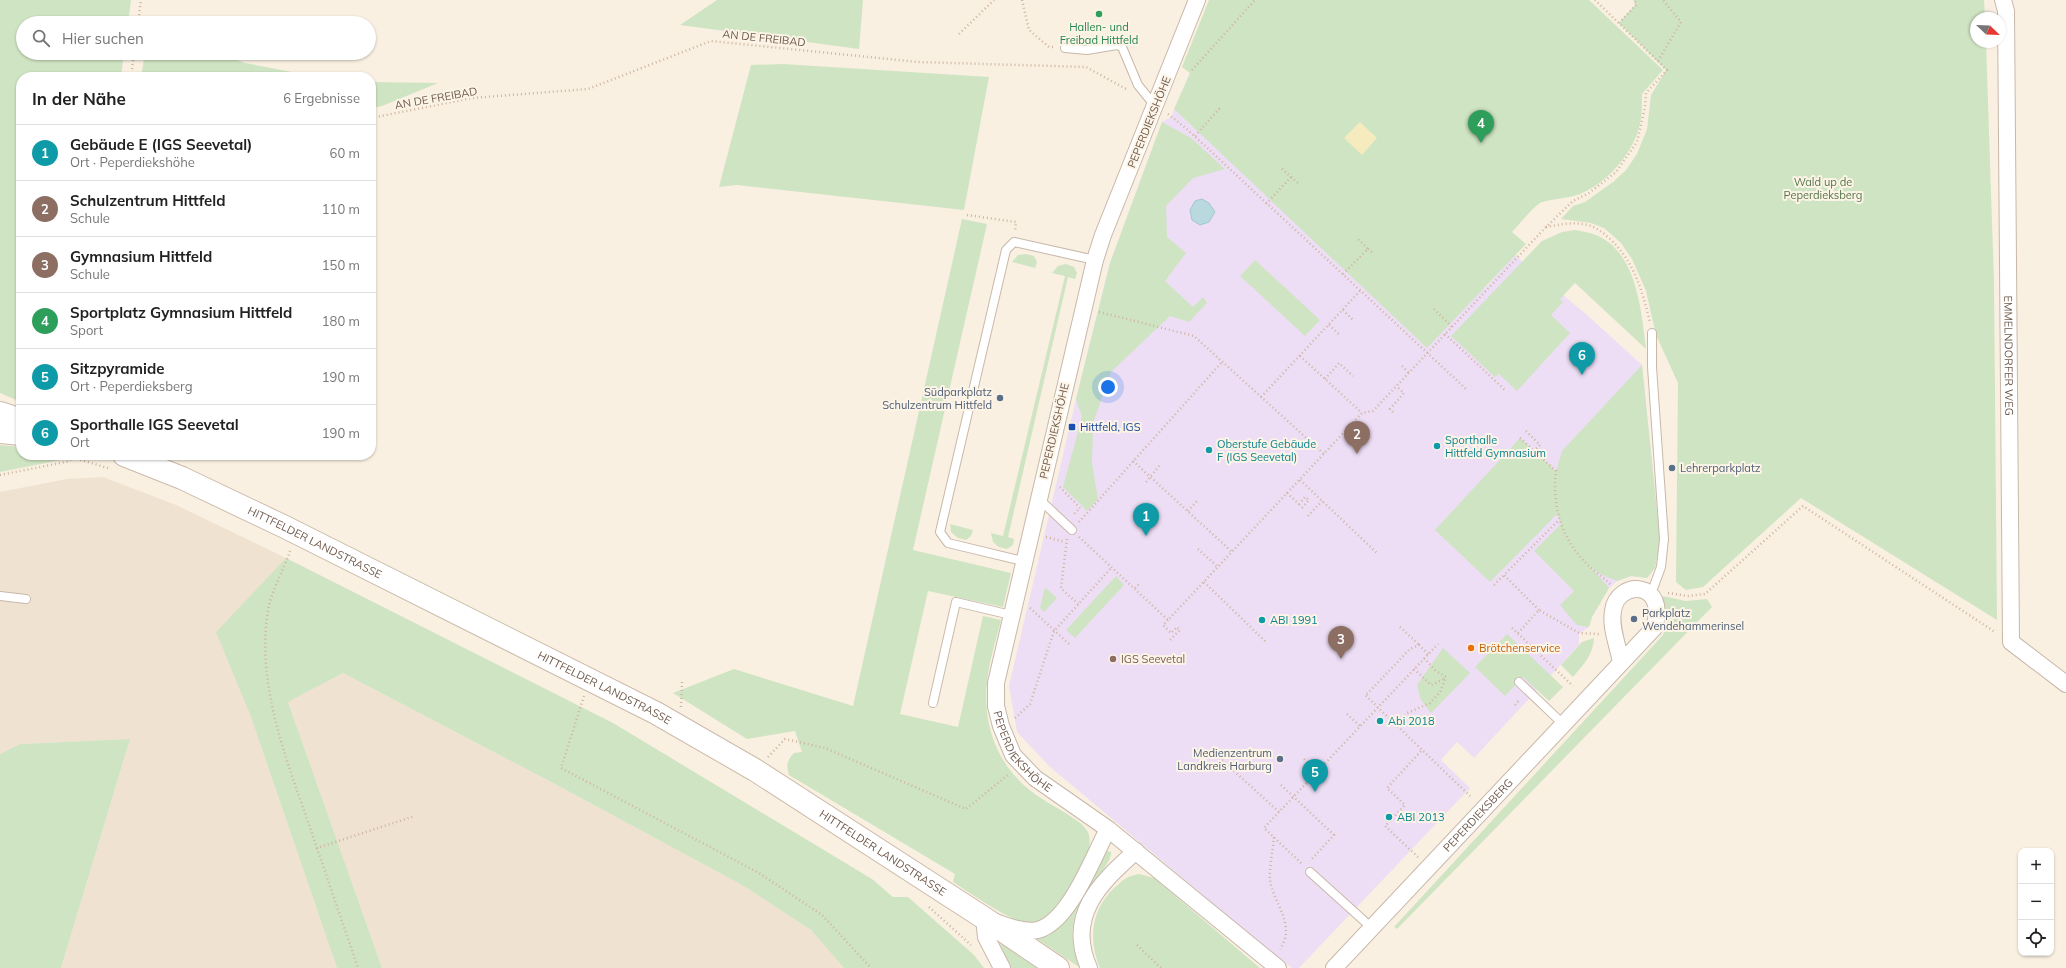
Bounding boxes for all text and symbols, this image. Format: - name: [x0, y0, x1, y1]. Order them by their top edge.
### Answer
- marker: Hallen- und Freibad Hittfeld: [1094, 9, 1104, 19]
- north arrow: [1970, 12, 2006, 48]
- search box: [16, 16, 376, 60]
- place label: Hallen- und Freibad Hittfeld: [1060, 20, 1138, 47]
- icon: search: [30, 27, 52, 49]
- street label: AN DE FREIBAD: [722, 27, 806, 49]
- text: Hier suchen: [62, 29, 144, 48]
- street label: PEPERDIEKSHÖHE: [1124, 74, 1174, 170]
- street label: AN DE FREIBAD: [394, 84, 478, 112]
- text: In der Nähe: [32, 88, 126, 109]
- text: 6 Ergebnisse: [283, 90, 360, 106]
- pin: 4: [1468, 110, 1494, 143]
- text: Gebäude E (IGS Seevetal): [70, 135, 252, 154]
- text: 1: [41, 145, 49, 161]
- text: 60 m: [330, 145, 360, 161]
- text: Ort · Peperdiekshöhe: [70, 154, 195, 170]
- park label: Wald up de Peperdieksberg: [1784, 175, 1862, 202]
- text: Schulzentrum Hittfeld: [70, 191, 225, 210]
- text: 2: [41, 201, 49, 217]
- text: 110 m: [322, 201, 360, 217]
- text: Schule: [70, 210, 110, 226]
- text: Gymnasium Hittfeld: [70, 247, 212, 266]
- text: 3: [41, 257, 49, 273]
- text: 150 m: [322, 257, 360, 273]
- text: Schule: [70, 266, 110, 282]
- street label: EMMELNDORFER WEG: [2001, 295, 2016, 416]
- text: Sportplatz Gymnasium Hittfeld: [70, 303, 292, 322]
- text: 4: [41, 313, 49, 329]
- text: 180 m: [322, 313, 360, 329]
- text: Sport: [70, 322, 103, 338]
- pin: 6: [1569, 342, 1595, 375]
- text: Sitzpyramide: [70, 359, 165, 378]
- text: 5: [41, 369, 49, 385]
- text: 190 m: [322, 369, 360, 385]
- your location: [1098, 377, 1118, 397]
- text: Ort · Peperdieksberg: [70, 378, 193, 394]
- street label: PEPERDIEKSHÖHE: [1036, 382, 1072, 480]
- place label: Südparkplatz Schulzentrum Hittfeld: [882, 385, 992, 412]
- marker: Südparkplatz Schulzentrum Hittfeld: [995, 393, 1005, 403]
- text: Sporthalle IGS Seevetal: [70, 415, 239, 434]
- place label: Hittfeld, IGS: [1080, 420, 1141, 434]
- pin: 2: [1344, 421, 1370, 454]
- marker: Hittfeld, IGS: [1067, 422, 1077, 432]
- text: 6: [41, 425, 49, 441]
- text: 190 m: [322, 425, 360, 441]
- place label: Sporthalle Hittfeld Gymnasium: [1445, 433, 1546, 460]
- text: Ort: [70, 434, 90, 450]
- place label: Oberstufe Gebäude F (IGS Seevetal): [1217, 437, 1316, 464]
- marker: Sporthalle Hittfeld Gymnasium: [1432, 441, 1442, 451]
- marker: Oberstufe Gebäude F (IGS Seevetal): [1204, 445, 1214, 455]
- place label: Lehrerparkplatz: [1680, 461, 1761, 475]
- marker: Lehrerparkplatz: [1667, 463, 1677, 473]
- street label: HITTFELDER LANDSTRASSE: [245, 503, 384, 581]
- pin: 1: [1133, 503, 1159, 536]
- place label: Parkplatz Wendehammerinsel: [1642, 606, 1744, 633]
- place label: ABI 1991: [1270, 613, 1318, 627]
- marker: Parkplatz Wendehammerinsel: [1629, 614, 1639, 624]
- marker: ABI 1991: [1257, 615, 1267, 625]
- pin: 3: [1328, 626, 1354, 659]
- place label: Brötchenservice: [1479, 641, 1560, 655]
- marker: Brötchenservice: [1466, 643, 1476, 653]
- street label: HITTFELDER LANDSTRASSE: [535, 648, 674, 727]
- place label: IGS Seevetal: [1121, 652, 1185, 666]
- marker: IGS Seevetal: [1108, 654, 1118, 664]
- street label: PEPERDIEKSHÖHE: [990, 709, 1055, 795]
- place label: Abi 2018: [1388, 714, 1435, 728]
- marker: Abi 2018: [1375, 716, 1385, 726]
- place label: Medienzentrum Landkreis Harburg: [1177, 746, 1272, 773]
- marker: Medienzentrum Landkreis Harburg: [1275, 754, 1285, 764]
- pin: 5: [1302, 759, 1328, 792]
- street label: PEPERDIEKSBERG: [1440, 775, 1516, 855]
- street label: HITTFELDER LANDSTRASSE: [817, 807, 949, 899]
- place label: ABI 2013: [1397, 810, 1445, 824]
- marker: ABI 2013: [1384, 812, 1394, 822]
- map controls: [2018, 848, 2054, 956]
- button: +: [2018, 848, 2054, 884]
- button: −: [2018, 884, 2054, 920]
- button: locate: [2018, 920, 2054, 956]

